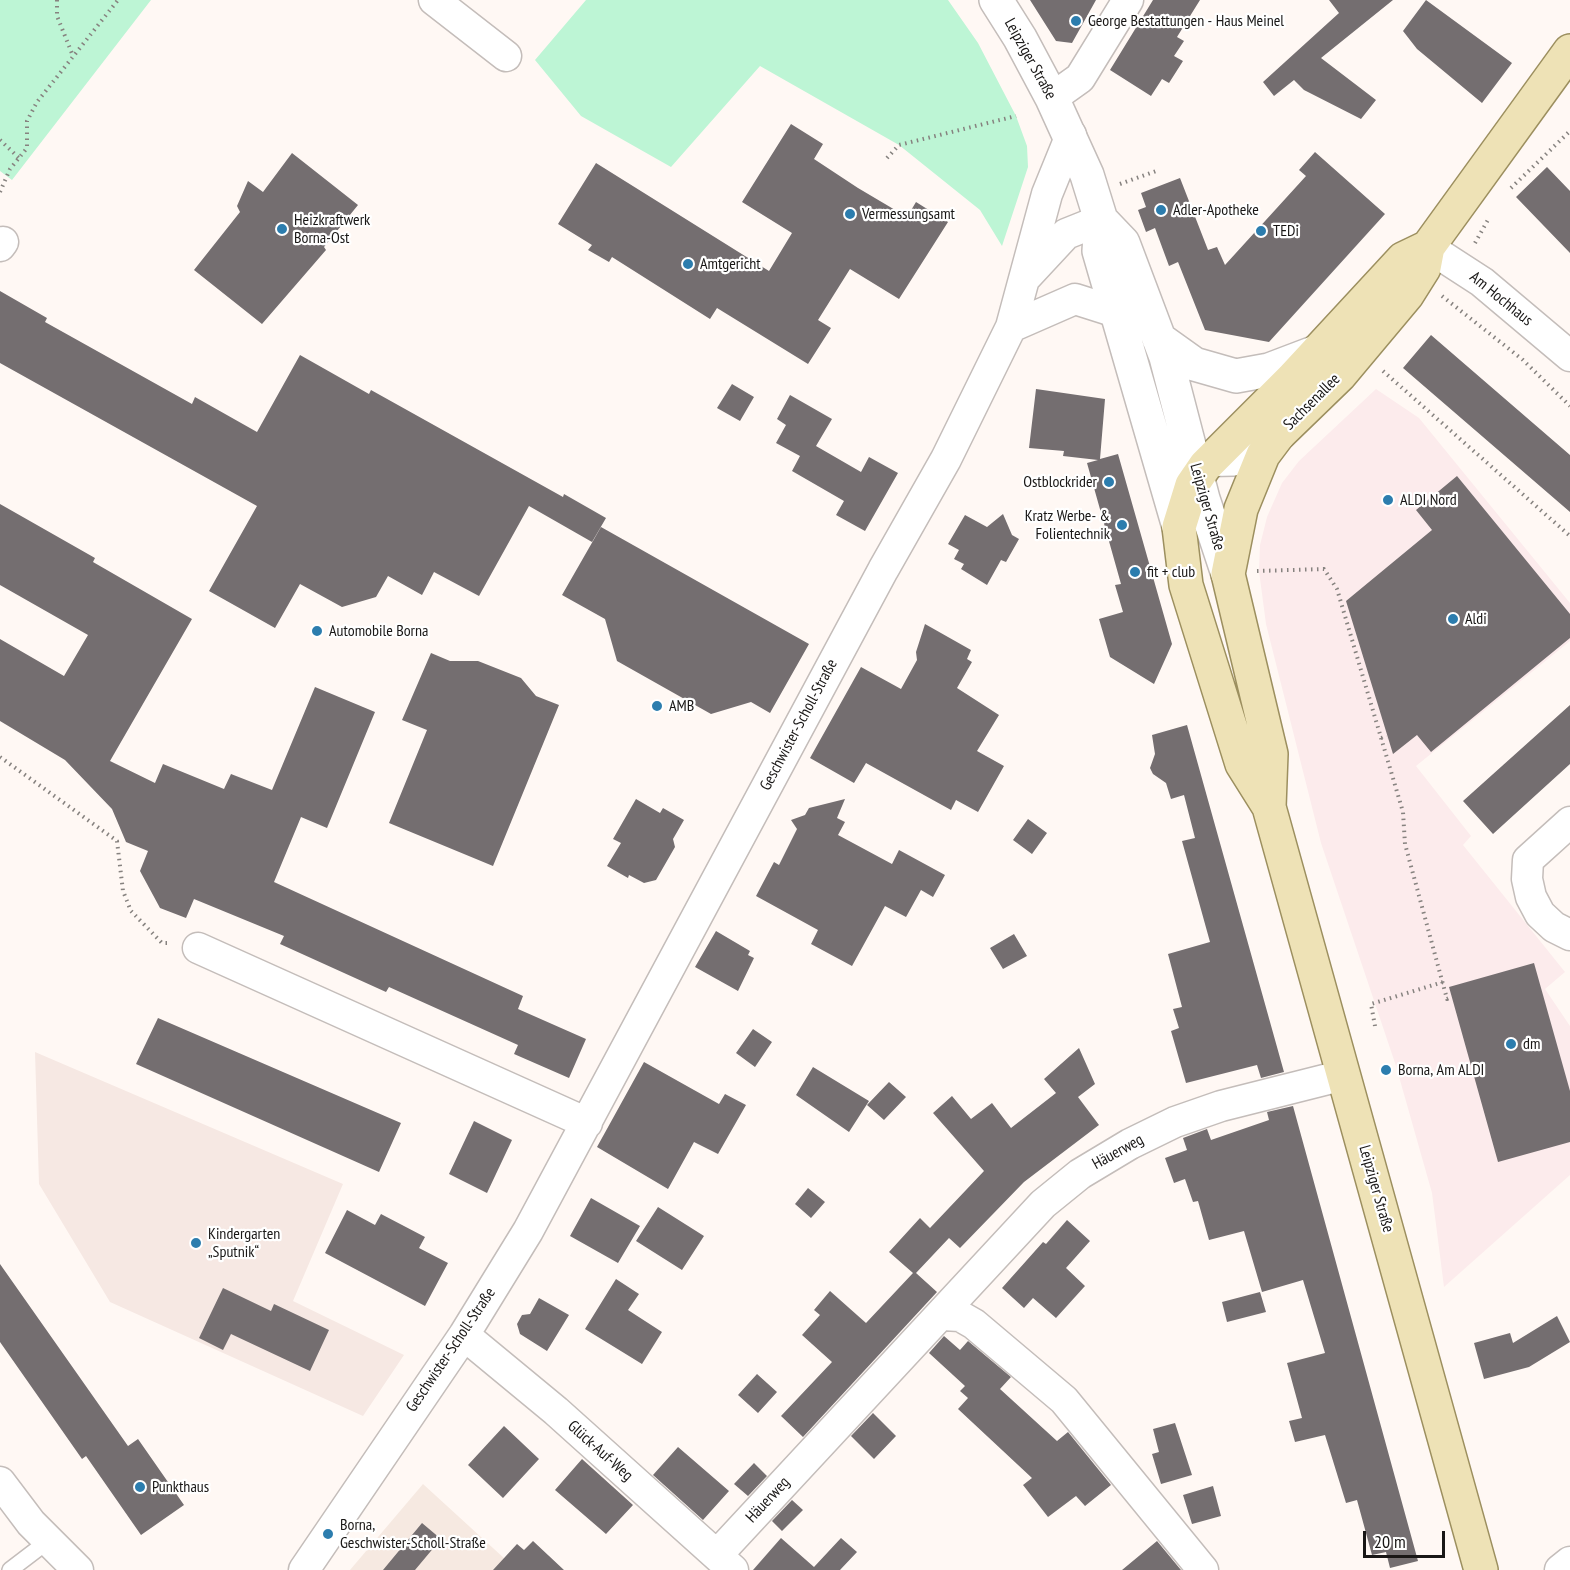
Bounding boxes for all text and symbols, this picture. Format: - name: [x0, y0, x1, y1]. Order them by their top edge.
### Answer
- place label: George Bestattungen - Haus Meinel: [1088, 11, 1284, 31]
- marker: George Bestattungen - Haus Meinel: [1069, 14, 1083, 28]
- street label: Leipziger Straße: [1000, 15, 1060, 103]
- place label: Adler-Apotheke: [1173, 200, 1259, 220]
- marker: Adler-Apotheke: [1154, 203, 1168, 217]
- place label: Vermessungsamt: [862, 204, 955, 224]
- marker: Vermessungsamt: [843, 207, 857, 221]
- place label: Heizkraftwerk Borna-Ost: [294, 210, 370, 248]
- place label: TEDi: [1273, 221, 1299, 241]
- marker: Heizkraftwerk Borna-Ost: [275, 222, 289, 236]
- marker: TEDi: [1254, 224, 1268, 238]
- place label: Amtgericht: [700, 254, 761, 274]
- marker: Amtgericht: [681, 257, 695, 271]
- street label: Am Hochhaus: [1466, 268, 1536, 330]
- street label: Sachsenallee: [1280, 370, 1344, 434]
- street label: Leipziger Straße: [1185, 461, 1229, 553]
- place label: Ostblockrider: [1023, 472, 1097, 492]
- marker: Ostblockrider: [1102, 475, 1116, 489]
- place label: ALDI Nord: [1400, 490, 1457, 510]
- marker: ALDI Nord: [1381, 493, 1395, 507]
- place label: Kratz Werbe- & Folientechnik: [1025, 506, 1110, 544]
- marker: Kratz Werbe- & Folientechnik: [1115, 518, 1129, 532]
- place label: fit + club: [1147, 562, 1195, 582]
- marker: fit + club: [1128, 565, 1142, 579]
- place label: Aldi: [1465, 609, 1487, 629]
- marker: Aldi: [1446, 612, 1460, 626]
- place label: Automobile Borna: [329, 621, 428, 641]
- marker: Automobile Borna: [310, 624, 324, 638]
- street label: Geschwister-Scholl-Straße: [756, 656, 842, 794]
- place label: AMB: [669, 696, 694, 716]
- marker: AMB: [650, 699, 664, 713]
- place label: dm: [1523, 1034, 1540, 1054]
- marker: dm: [1504, 1037, 1518, 1051]
- place label: Borna, Am ALDI: [1398, 1060, 1484, 1080]
- marker: Borna, Am ALDI: [1379, 1063, 1393, 1077]
- street label: Häuerweg: [1089, 1130, 1147, 1174]
- street label: Leipziger Straße: [1354, 1143, 1398, 1235]
- place label: Kindergarten „Sputnik“: [208, 1224, 280, 1262]
- marker: Kindergarten „Sputnik“: [189, 1236, 203, 1250]
- street label: Geschwister-Scholl-Straße: [402, 1284, 500, 1416]
- street label: Glück-Auf-Weg: [563, 1417, 637, 1485]
- street label: Häuerweg: [742, 1473, 794, 1527]
- place label: Punkthaus: [152, 1477, 209, 1497]
- marker: Punkthaus: [133, 1480, 147, 1494]
- place label: Borna, Geschwister-Scholl-Straße: [340, 1515, 486, 1553]
- scale bar: [1366, 1519, 1448, 1557]
- marker: Borna, Geschwister-Scholl-Straße: [321, 1527, 335, 1541]
- text: 20 m: [1374, 1530, 1406, 1553]

